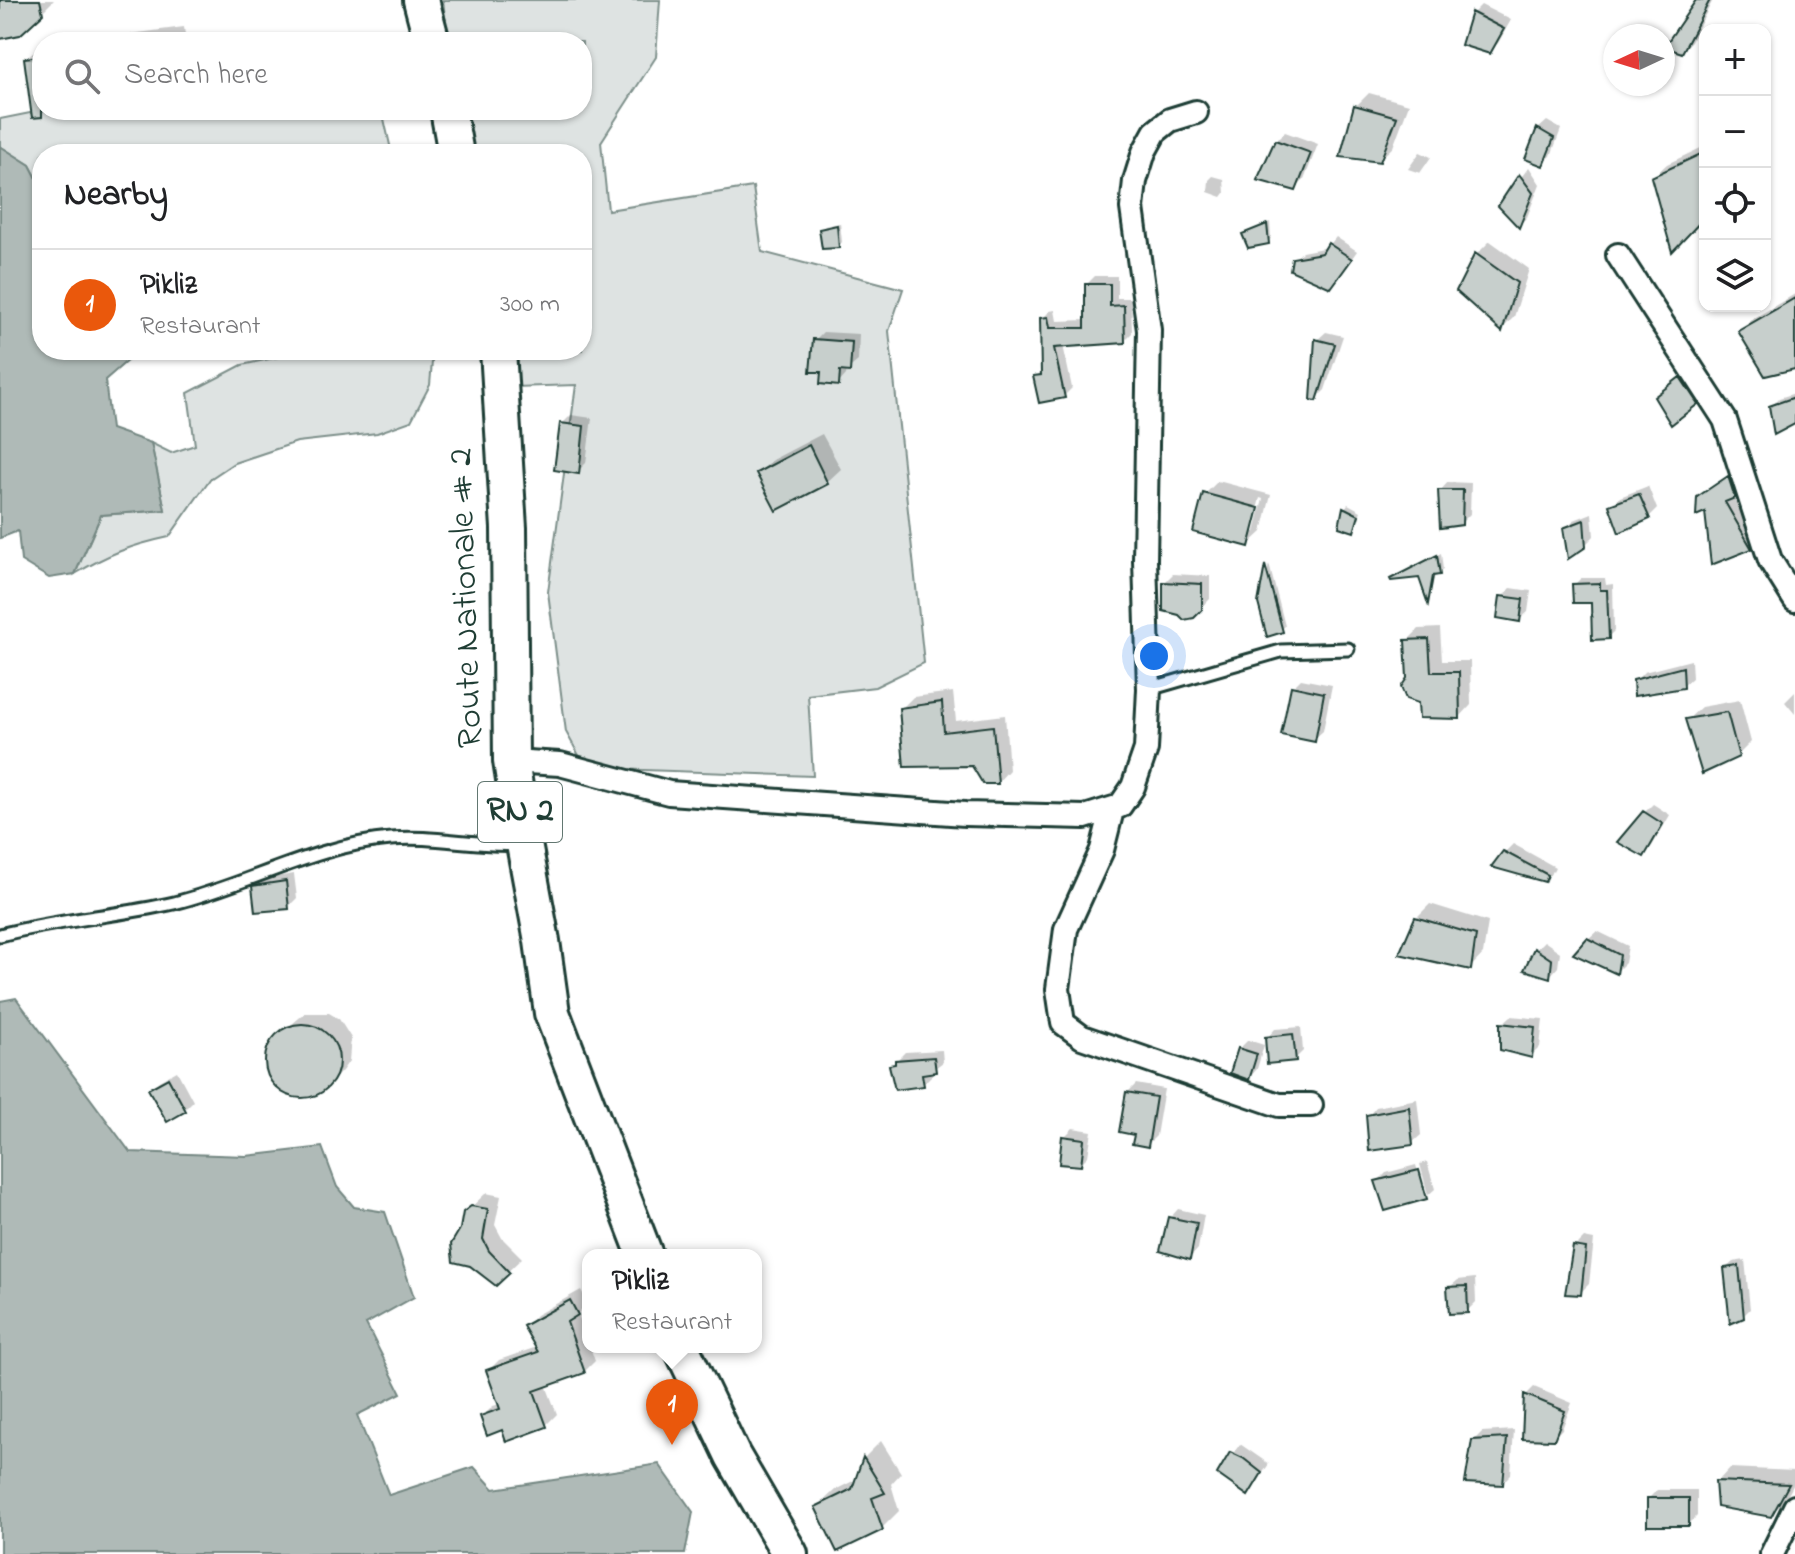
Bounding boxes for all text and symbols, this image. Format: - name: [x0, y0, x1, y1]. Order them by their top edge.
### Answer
- north arrow: [1603, 24, 1675, 96]
- map controls: [1699, 24, 1771, 312]
- button: +: [1699, 24, 1771, 96]
- search box: [32, 32, 592, 120]
- icon: search: [60, 54, 104, 98]
- text: Search here: [124, 54, 268, 98]
- button: −: [1699, 96, 1771, 168]
- button: locate: [1699, 168, 1771, 240]
- text: Nearby: [64, 171, 168, 221]
- button: layers: [1699, 240, 1771, 312]
- text: Pikliz: [140, 264, 197, 308]
- text: 1: [86, 286, 94, 324]
- text: 300 m: [500, 286, 560, 324]
- text: Restaurant: [140, 308, 260, 346]
- street label: Route Nationale # 2: [435, 447, 499, 749]
- your location: [1134, 636, 1174, 676]
- road number: RN 2: [478, 782, 562, 842]
- popup: [582, 1249, 762, 1353]
- text: Pikliz: [612, 1260, 669, 1304]
- text: Restaurant: [612, 1304, 732, 1342]
- pin: 1: [646, 1379, 698, 1445]

